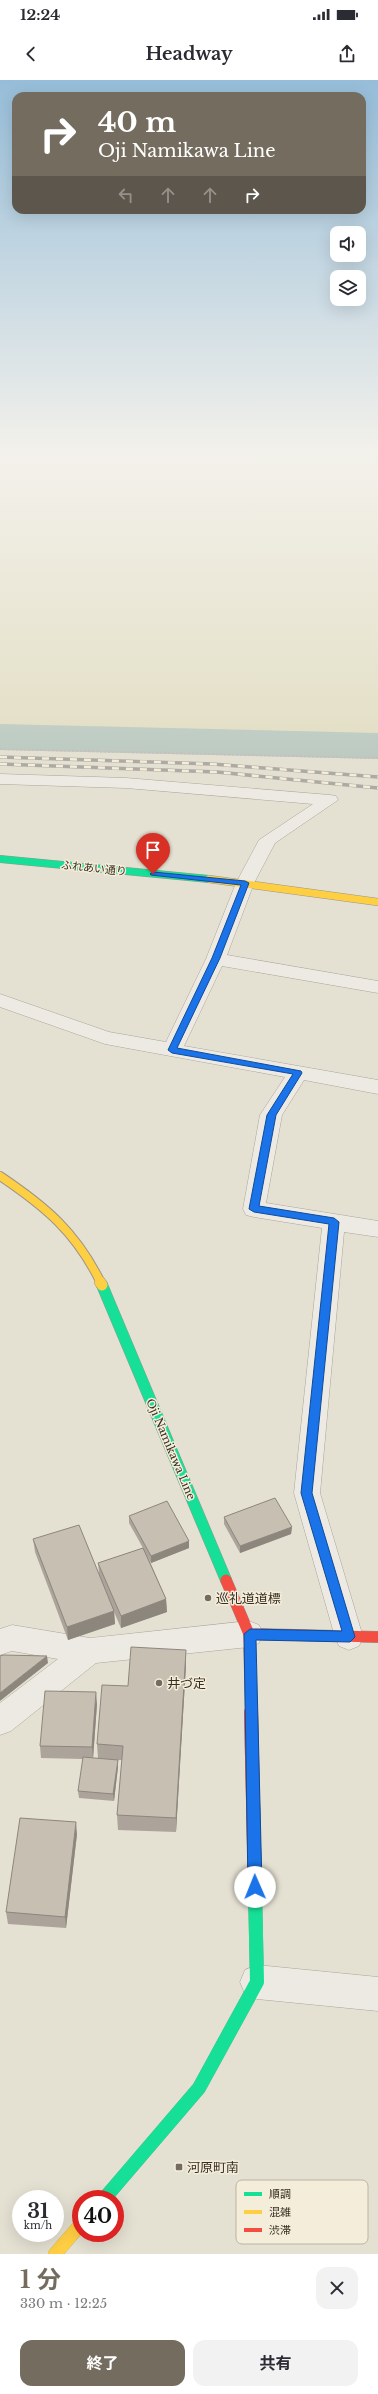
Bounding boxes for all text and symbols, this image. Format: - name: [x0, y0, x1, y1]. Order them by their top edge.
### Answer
- text: 12:24: [20, 5, 60, 24]
- icon: back: [20, 43, 42, 65]
- text: Headway: [145, 43, 233, 65]
- icon: share: [336, 43, 358, 65]
- text: 40 m: [98, 105, 176, 140]
- icon: right: [32, 108, 84, 160]
- text: Oji Namikawa Line: [98, 140, 276, 162]
- icon: left: [115, 184, 137, 206]
- icon: ahead: [157, 184, 179, 206]
- icon: ahead: [199, 184, 221, 206]
- icon: right: [241, 184, 263, 206]
- map controls: [330, 226, 366, 306]
- button: sound: [330, 226, 366, 262]
- button: layers: [330, 270, 366, 306]
- pin: [136, 833, 170, 874]
- icon: arrive: [142, 839, 164, 861]
- street label: ふれあい通り: [60, 858, 128, 878]
- street label: Oji Namikawa Line: [143, 1396, 199, 1502]
- place label: 巡礼道道標: [216, 1590, 281, 1607]
- marker: 巡礼道道標: [203, 1593, 213, 1603]
- place label: 井づ定: [167, 1675, 206, 1692]
- marker: 井づ定: [154, 1678, 164, 1688]
- position arrow: [234, 1866, 276, 1908]
- place label: 河原町南: [187, 2159, 239, 2176]
- marker: 河原町南: [174, 2162, 184, 2172]
- legend: [236, 2180, 368, 2244]
- text: 順調: [269, 2187, 291, 2201]
- speed limit sign: 40: [72, 2190, 124, 2242]
- text: 31: [27, 2199, 49, 2223]
- text: 混雑: [269, 2205, 291, 2219]
- text: km/h: [24, 2219, 52, 2232]
- text: 渋滞: [269, 2223, 291, 2237]
- text: 1 分: [20, 2265, 61, 2294]
- button: close: [316, 2267, 358, 2309]
- text: 330 m · 12:25: [20, 2295, 107, 2312]
- button: 終了: [20, 2340, 185, 2386]
- button: 共有: [193, 2340, 358, 2386]

